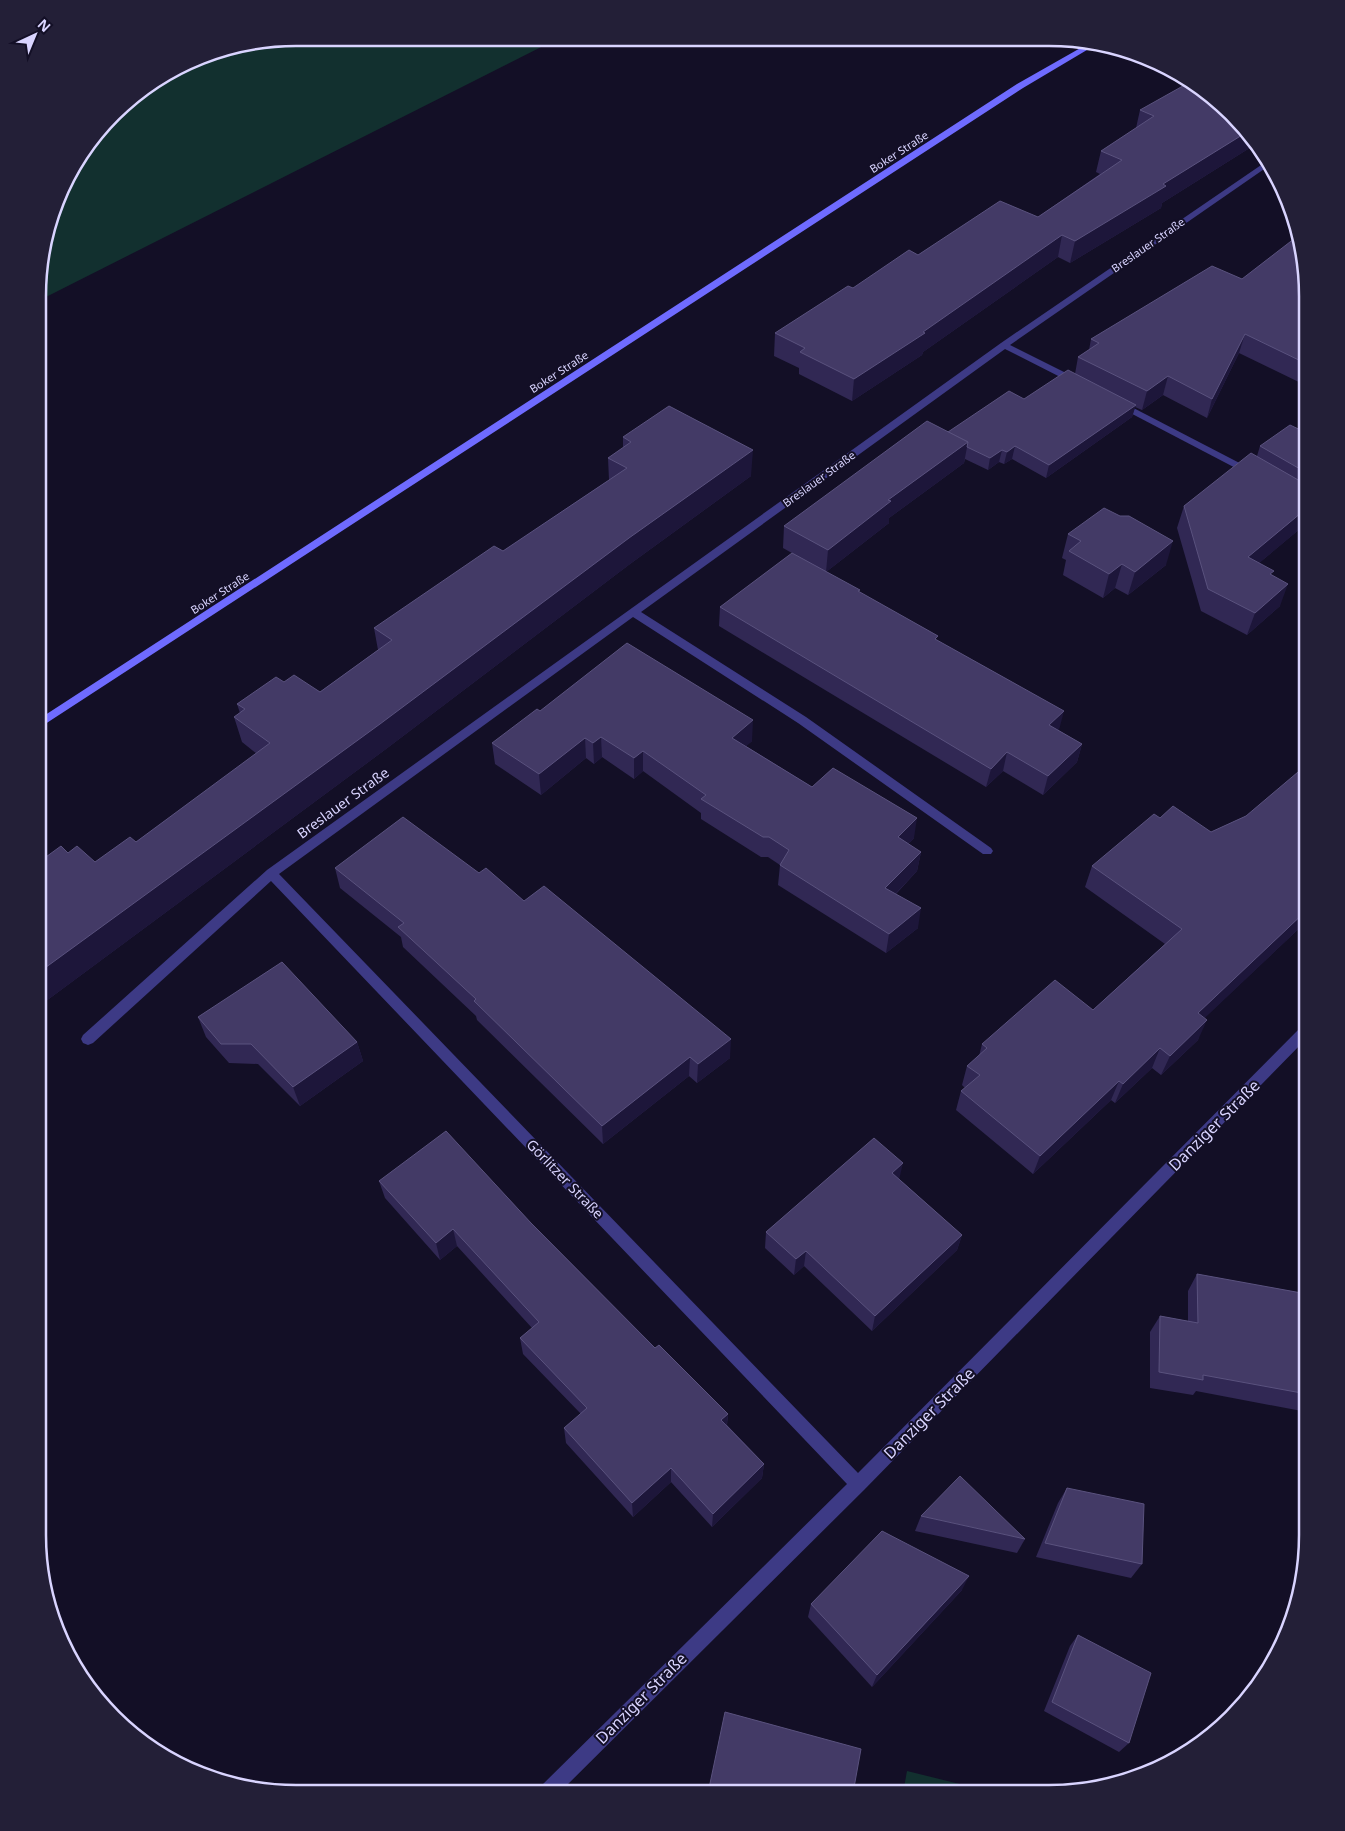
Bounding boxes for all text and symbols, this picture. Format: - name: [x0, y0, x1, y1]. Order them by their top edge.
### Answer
- north arrow: [10, 10, 60, 60]
- text: N: [34, 14, 55, 36]
- street label: Boker Straße: [867, 127, 931, 176]
- street label: Breslauer Straße: [1108, 214, 1187, 275]
- street label: Boker Straße: [527, 347, 591, 396]
- street label: Breslauer Straße: [780, 447, 858, 510]
- street label: Boker Straße: [188, 568, 252, 617]
- street label: Breslauer Straße: [293, 763, 393, 842]
- street label: Danziger Straße: [1164, 1075, 1264, 1175]
- street label: Görlitzer Straße: [523, 1135, 608, 1223]
- street label: Danziger Straße: [879, 1363, 979, 1463]
- street label: Danziger Straße: [591, 1648, 691, 1748]

